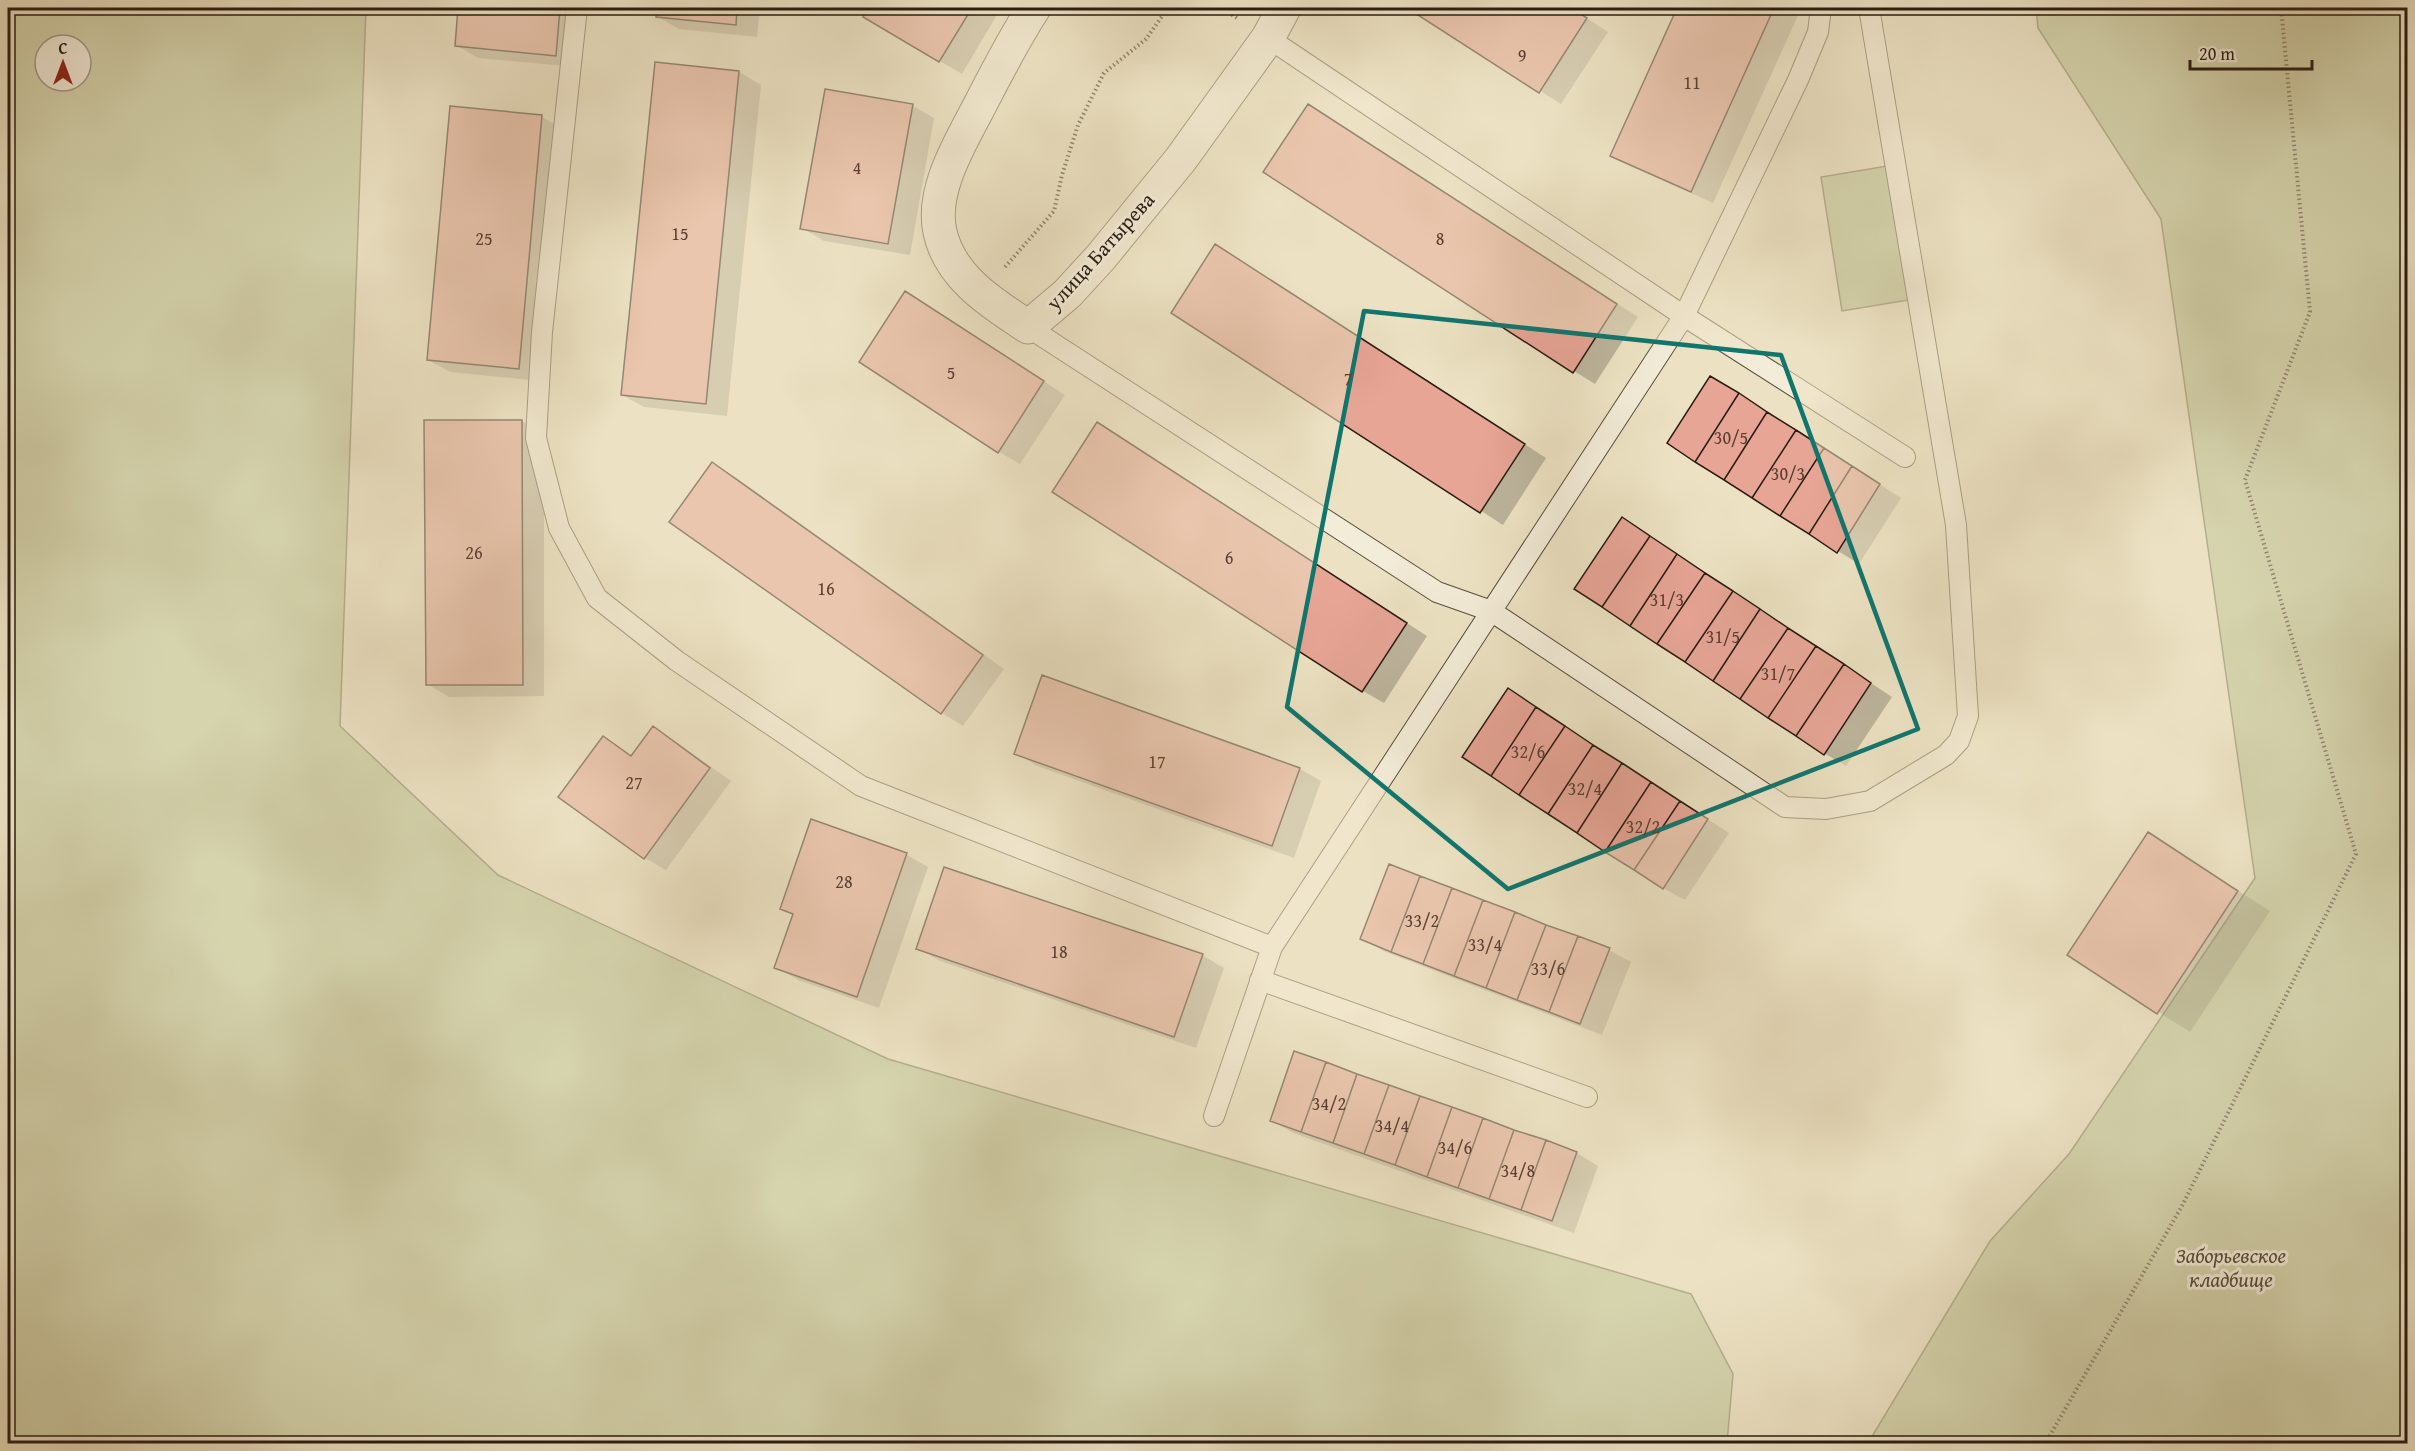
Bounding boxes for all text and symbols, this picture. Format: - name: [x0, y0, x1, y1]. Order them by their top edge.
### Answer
- north arrow: [33, 33, 93, 93]
- scale bar: [2190, 33, 2312, 71]
- text: С: [58, 36, 68, 60]
- text: 20 m: [2199, 40, 2235, 67]
- house number: 9: [1518, 42, 1526, 69]
- house number: 11: [1683, 69, 1701, 96]
- house number: 4: [853, 154, 861, 181]
- street label: улица Батырева: [1038, 185, 1162, 318]
- house number: 15: [671, 220, 689, 247]
- house number: 25: [475, 225, 493, 252]
- house number: 8: [1436, 225, 1444, 252]
- house number: 5: [947, 359, 955, 386]
- house number: 7: [1344, 365, 1352, 392]
- house number: 30/5: [1714, 424, 1748, 451]
- house number: 30/3: [1771, 460, 1805, 487]
- house number: 26: [465, 539, 483, 566]
- house number: 6: [1225, 544, 1233, 571]
- house number: 16: [817, 575, 835, 602]
- house number: 31/3: [1650, 586, 1684, 613]
- house number: 31/5: [1706, 623, 1740, 650]
- house number: 31/7: [1761, 660, 1795, 687]
- house number: 32/6: [1511, 738, 1545, 765]
- house number: 17: [1148, 748, 1166, 775]
- house number: 27: [625, 769, 643, 796]
- house number: 32/4: [1568, 775, 1602, 802]
- house number: 32/2: [1626, 813, 1660, 840]
- house number: 28: [835, 868, 853, 895]
- house number: 33/2: [1405, 907, 1439, 934]
- house number: 33/4: [1468, 931, 1502, 958]
- house number: 18: [1050, 938, 1068, 965]
- house number: 33/6: [1531, 955, 1565, 982]
- house number: 34/2: [1312, 1090, 1346, 1117]
- house number: 34/4: [1375, 1112, 1409, 1139]
- house number: 34/6: [1438, 1134, 1472, 1161]
- house number: 34/8: [1501, 1157, 1535, 1184]
- park label: Заборьевское кладбище: [2176, 1240, 2286, 1295]

